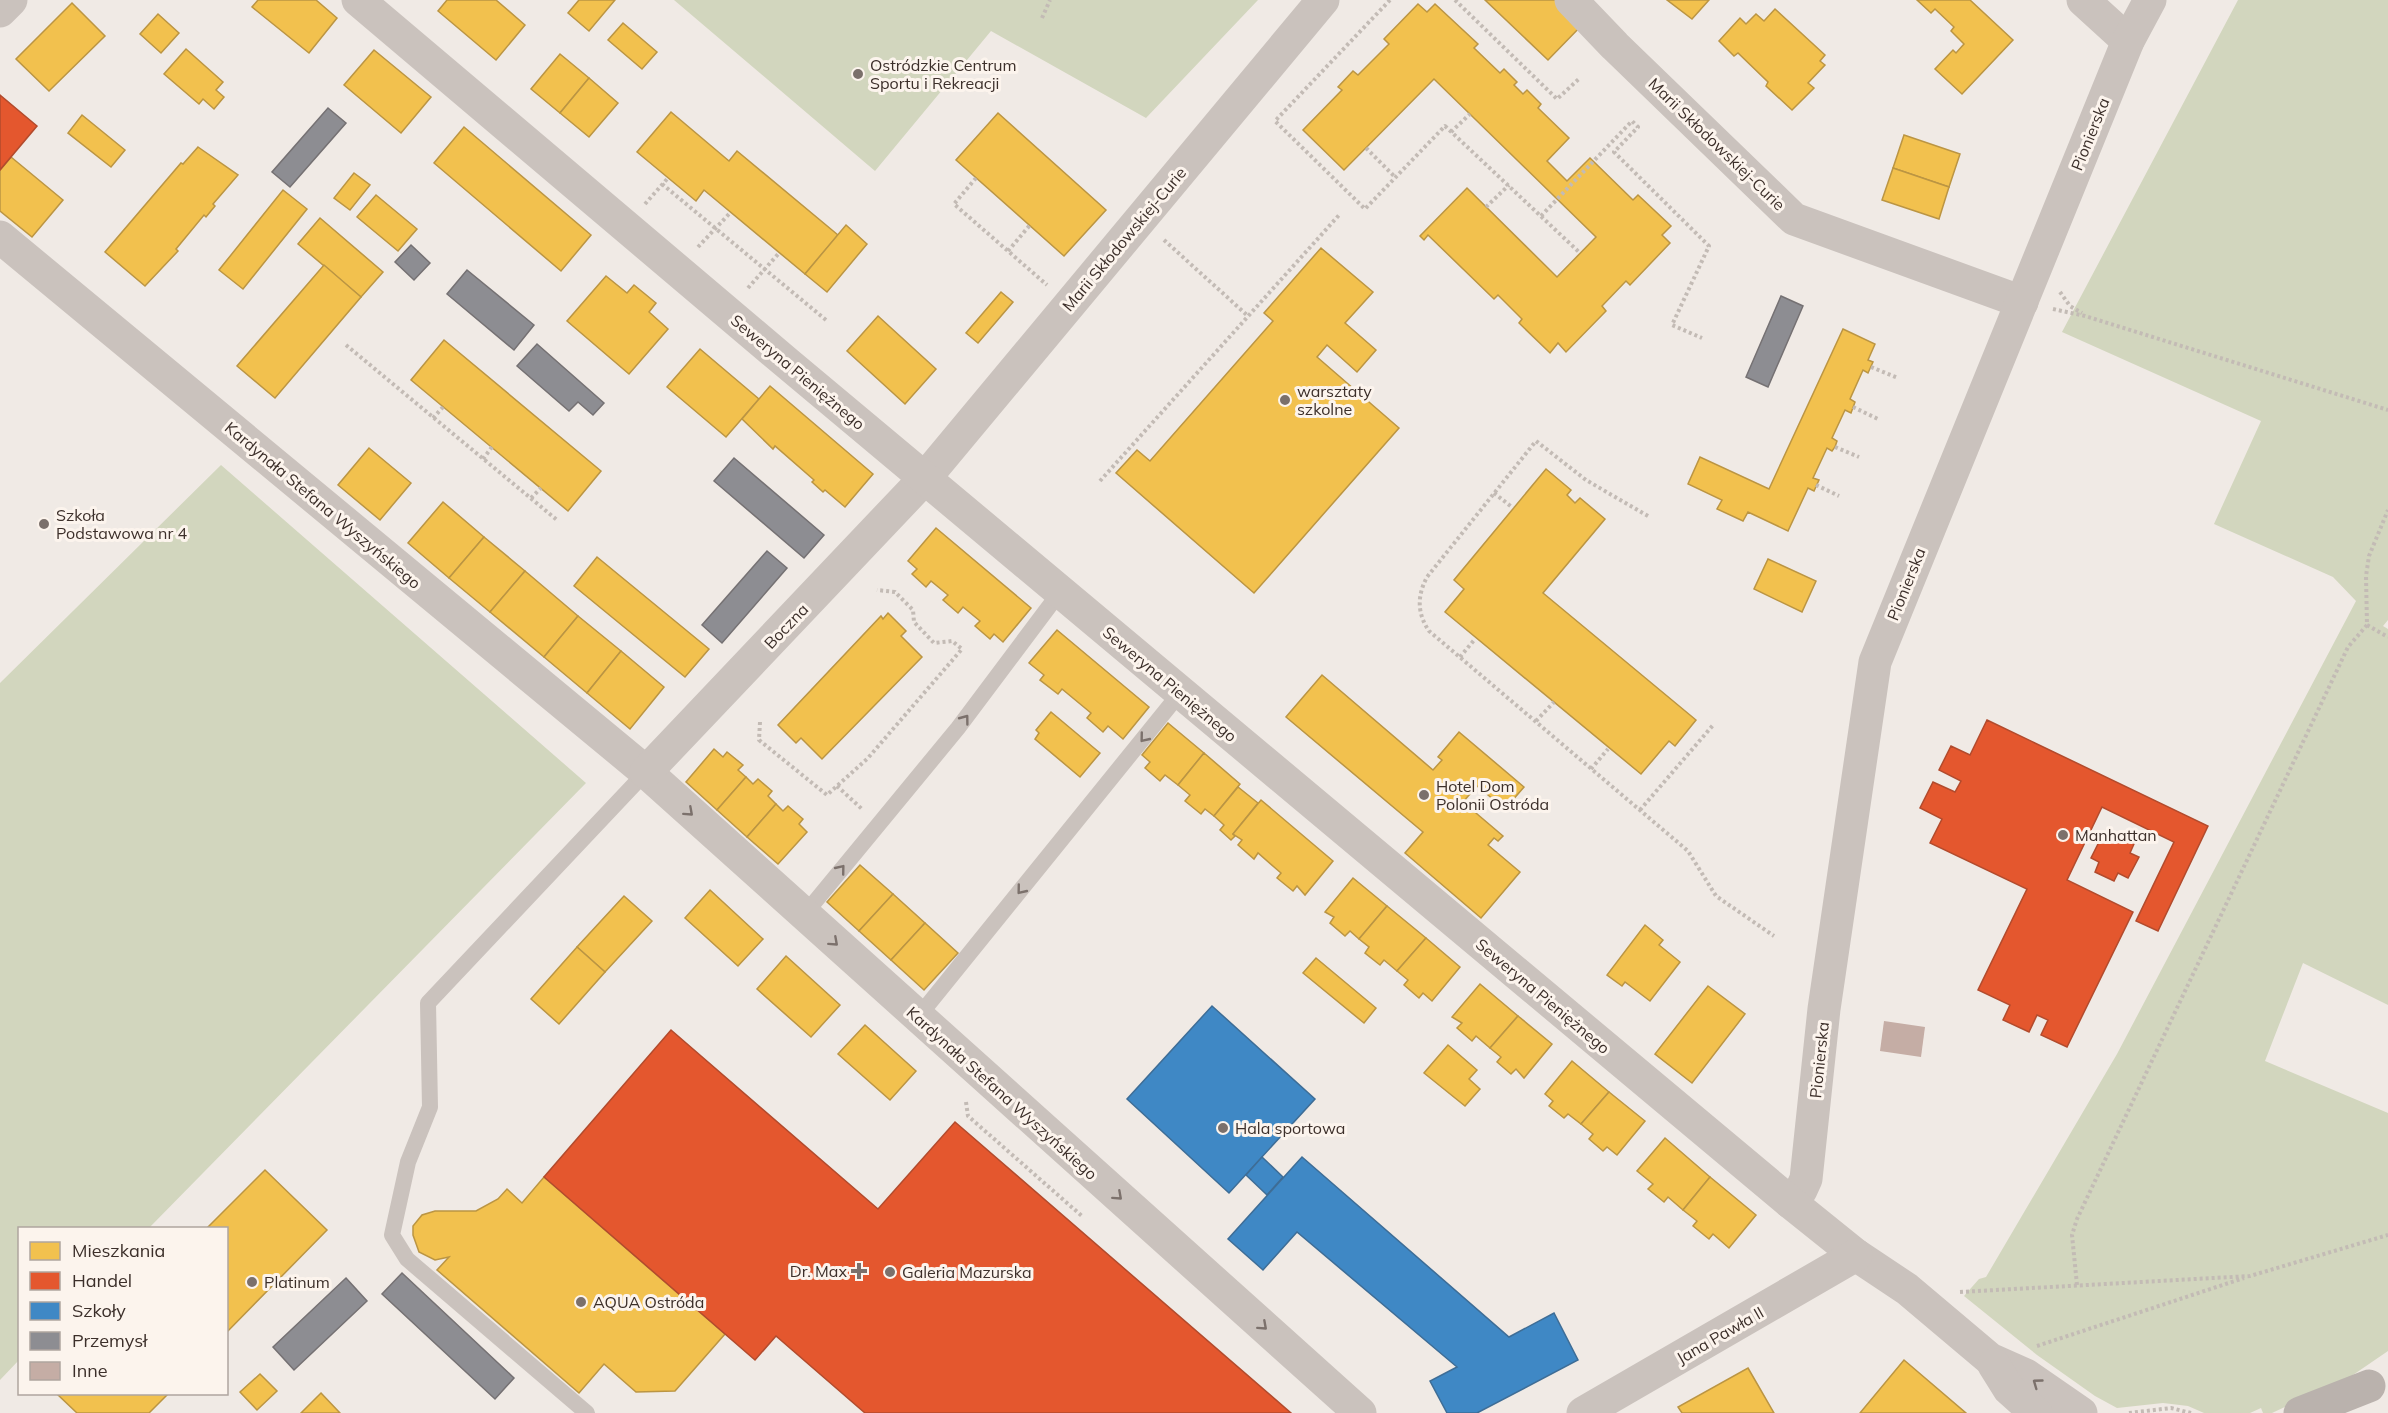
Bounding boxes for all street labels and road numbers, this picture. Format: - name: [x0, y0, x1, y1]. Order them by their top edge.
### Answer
- street label: Marii Skłodowskiej-Curie: [1645, 74, 1789, 214]
- street label: Pionierska: [2066, 95, 2114, 173]
- street label: Marii Skłodowskiej-Curie: [1058, 163, 1190, 315]
- street label: Seweryna Pieniężnego: [727, 310, 869, 434]
- street label: Kardynała Stefana Wyszyńskiego: [221, 417, 425, 593]
- street label: Pionierska: [1882, 545, 1930, 623]
- street label: Boczna: [760, 599, 812, 653]
- street label: Seweryna Pieniężnego: [1099, 622, 1241, 746]
- street label: Seweryna Pieniężnego: [1472, 934, 1614, 1058]
- street label: Kardynała Stefana Wyszyńskiego: [903, 1002, 1101, 1184]
- street label: Pionierska: [1805, 1021, 1833, 1099]
- street label: Jana Pawła II: [1673, 1302, 1767, 1368]

